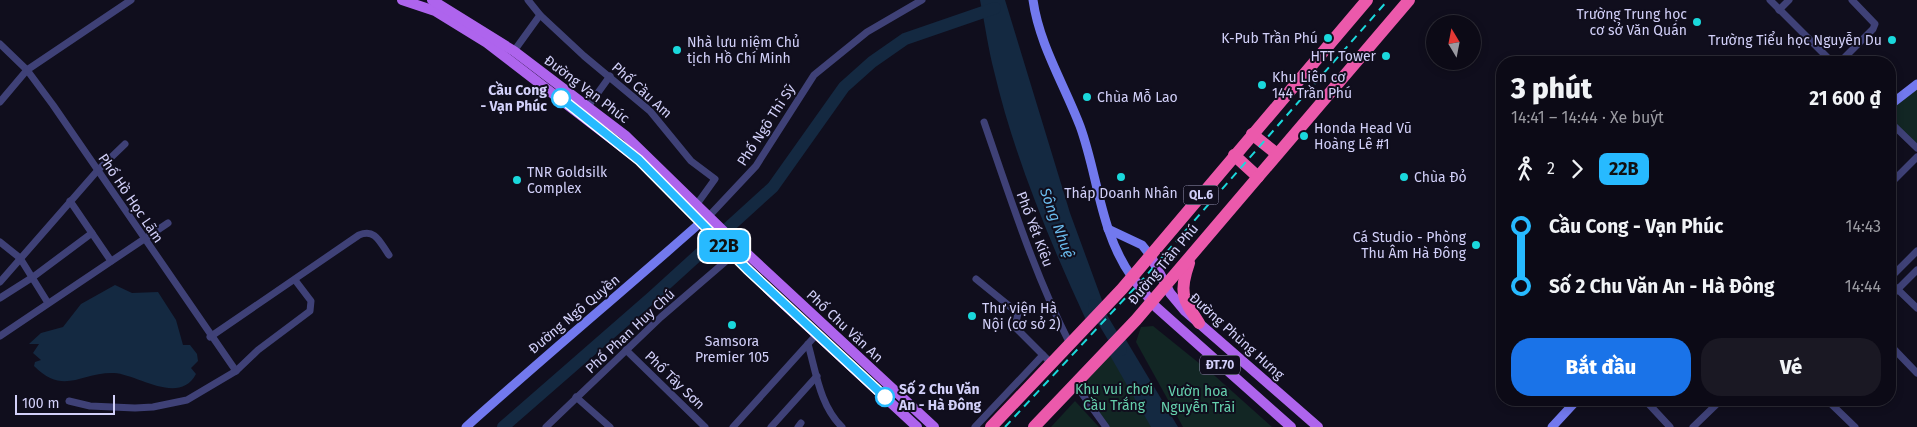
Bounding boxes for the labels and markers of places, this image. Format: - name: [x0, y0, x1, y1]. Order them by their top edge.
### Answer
- place label: Trường Trung học cơ sở Văn Quán: [1576, 6, 1687, 39]
- marker: Trường Trung học cơ sở Văn Quán: [1691, 16, 1703, 28]
- place label: K-Pub Trần Phú: [1221, 29, 1318, 47]
- place label: Trường Tiểu học Nguyễn Du: [1708, 31, 1882, 49]
- marker: K-Pub Trần Phú: [1322, 32, 1334, 44]
- place label: Nhà lưu niệm Chủ tịch Hồ Chí Minh: [687, 34, 800, 67]
- marker: Trường Tiểu học Nguyễn Du: [1886, 34, 1898, 46]
- marker: Nhà lưu niệm Chủ tịch Hồ Chí Minh: [671, 44, 683, 56]
- place label: HTT Tower: [1311, 48, 1377, 65]
- marker: HTT Tower: [1380, 50, 1392, 62]
- place label: Khu Liên cơ 144 Trần Phú: [1272, 69, 1352, 102]
- marker: Khu Liên cơ 144 Trần Phú: [1256, 79, 1268, 91]
- place label: Cầu Cong - Vạn Phúc: [481, 80, 547, 115]
- marker: Cầu Cong - Vạn Phúc: [551, 88, 571, 108]
- place label: Chùa Mỗ Lao: [1097, 89, 1178, 106]
- marker: Chùa Mỗ Lao: [1081, 91, 1093, 103]
- place label: Honda Head Vũ Hoàng Lê #1: [1314, 120, 1412, 153]
- marker: Honda Head Vũ Hoàng Lê #1: [1298, 130, 1310, 142]
- place label: TNR Goldsilk Complex: [527, 164, 608, 197]
- place label: Chùa Đỏ: [1414, 169, 1467, 186]
- marker: Tháp Doanh Nhân: [1115, 171, 1127, 183]
- marker: Chùa Đỏ: [1398, 171, 1410, 183]
- marker: TNR Goldsilk Complex: [511, 174, 523, 186]
- place label: Tháp Doanh Nhân: [1064, 185, 1178, 202]
- place label: Cá Studio - Phòng Thu Âm Hà Đông: [1353, 229, 1467, 262]
- marker: Cá Studio - Phòng Thu Âm Hà Đông: [1470, 239, 1482, 251]
- place label: Thư viện Hà Nội (cơ sở 2): [982, 300, 1060, 333]
- marker: Thư viện Hà Nội (cơ sở 2): [966, 310, 978, 322]
- marker: Samsora Premier 105: [726, 319, 738, 331]
- place label: Samsora Premier 105: [695, 333, 769, 366]
- place label: Số 2 Chu Văn An - Hà Đông: [898, 379, 982, 414]
- marker: Số 2 Chu Văn An - Hà Đông: [875, 387, 895, 407]

